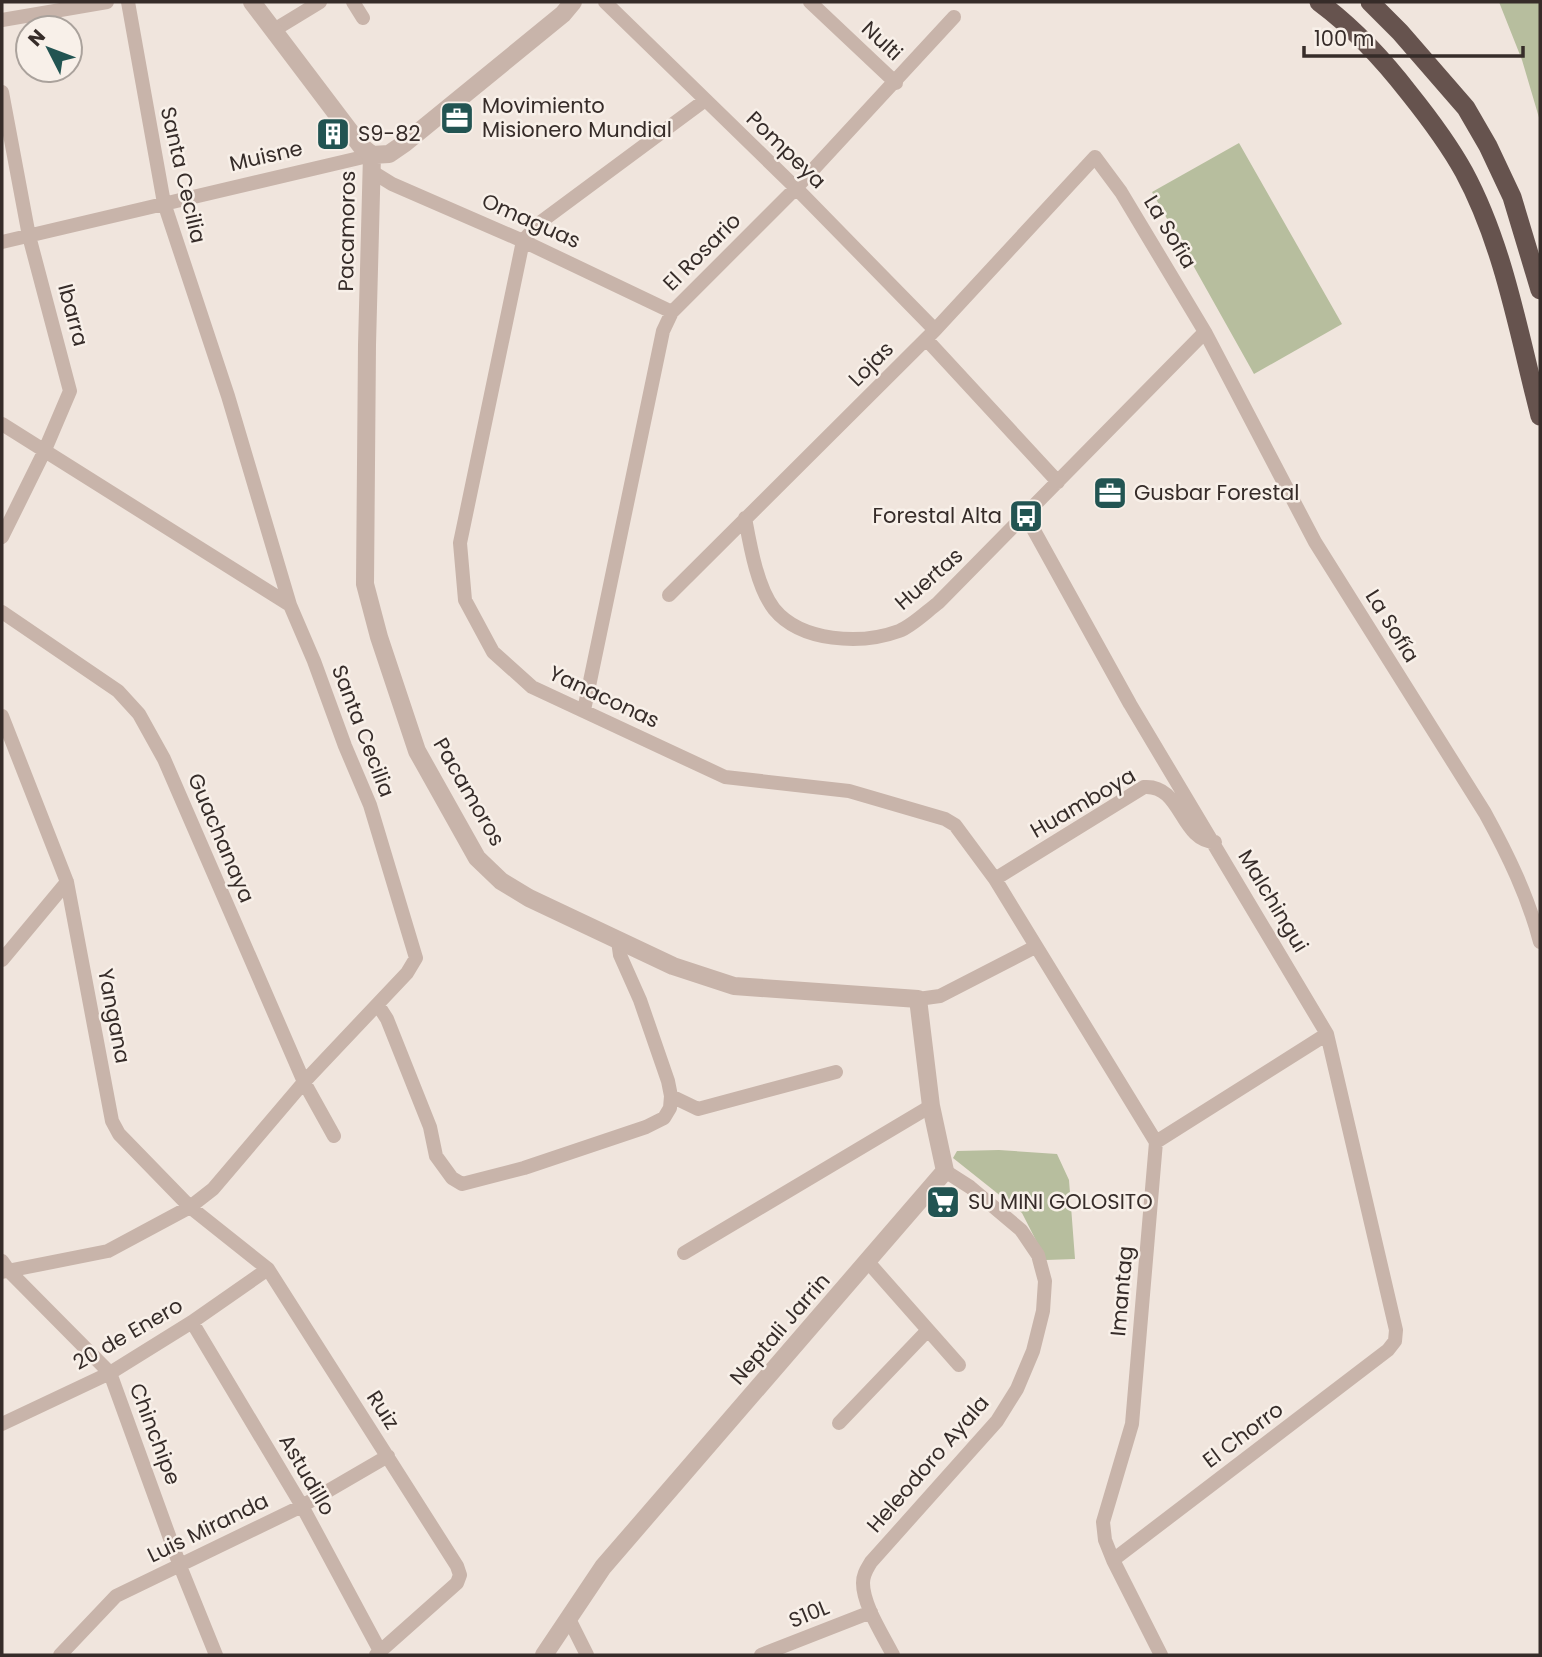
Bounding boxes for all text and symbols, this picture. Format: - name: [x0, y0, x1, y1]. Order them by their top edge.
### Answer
- north arrow: [14, 14, 84, 84]
- street label: Nulti: [856, 14, 909, 67]
- scale bar: [1304, 14, 1523, 58]
- text: N: [22, 24, 52, 52]
- text: 100 m: [1314, 24, 1374, 53]
- place label: Movimiento Misionero Mundial: [482, 91, 672, 144]
- office icon: Movimiento Misionero Mundial: [438, 99, 476, 137]
- street label: Santa Cecilia: [154, 104, 213, 246]
- street label: Pompeya: [740, 104, 833, 195]
- building icon: S9-82: [314, 115, 352, 153]
- place label: S9-82: [358, 119, 420, 148]
- street label: Muisne: [227, 133, 305, 178]
- street label: Pacamoros: [331, 170, 362, 292]
- street label: Omaguas: [477, 186, 585, 255]
- street label: La Sofia: [1137, 190, 1204, 274]
- street label: El Rosario: [656, 206, 747, 297]
- street label: Ibarra: [51, 280, 96, 349]
- street label: Lojas: [842, 335, 900, 393]
- office icon: Gusbar Forestal: [1091, 474, 1129, 512]
- place label: Gusbar Forestal: [1134, 478, 1299, 507]
- bus stop icon: Forestal Alta: [1007, 497, 1045, 535]
- place label: Forestal Alta: [872, 501, 1002, 530]
- street label: Huertas: [888, 541, 969, 616]
- street label: La Sofía: [1359, 584, 1426, 668]
- street label: Yanaconas: [544, 658, 664, 735]
- street label: Santa Cecilia: [325, 661, 402, 801]
- street label: Pacamoros: [427, 732, 512, 851]
- street label: Huamboya: [1025, 761, 1141, 844]
- street label: Guachanaya: [181, 769, 262, 907]
- street label: Malchingui: [1231, 844, 1315, 958]
- street label: Yangana: [91, 966, 138, 1066]
- supermarket icon: SU MINI GOLOSITO: [924, 1183, 962, 1221]
- place label: SU MINI GOLOSITO: [968, 1187, 1153, 1216]
- street label: Imantag: [1103, 1245, 1140, 1337]
- street label: Neptali Jarrin: [723, 1267, 836, 1391]
- street label: 20 de Enero: [68, 1290, 188, 1377]
- street label: Chinchipe: [123, 1379, 188, 1489]
- street label: Ruiz: [360, 1385, 407, 1435]
- street label: Heleodoro Ayala: [860, 1389, 995, 1539]
- street label: El Chorro: [1197, 1395, 1289, 1474]
- street label: Astudillo: [273, 1429, 342, 1521]
- street label: Luis Miranda: [142, 1486, 273, 1569]
- street label: S10L: [784, 1592, 833, 1635]

